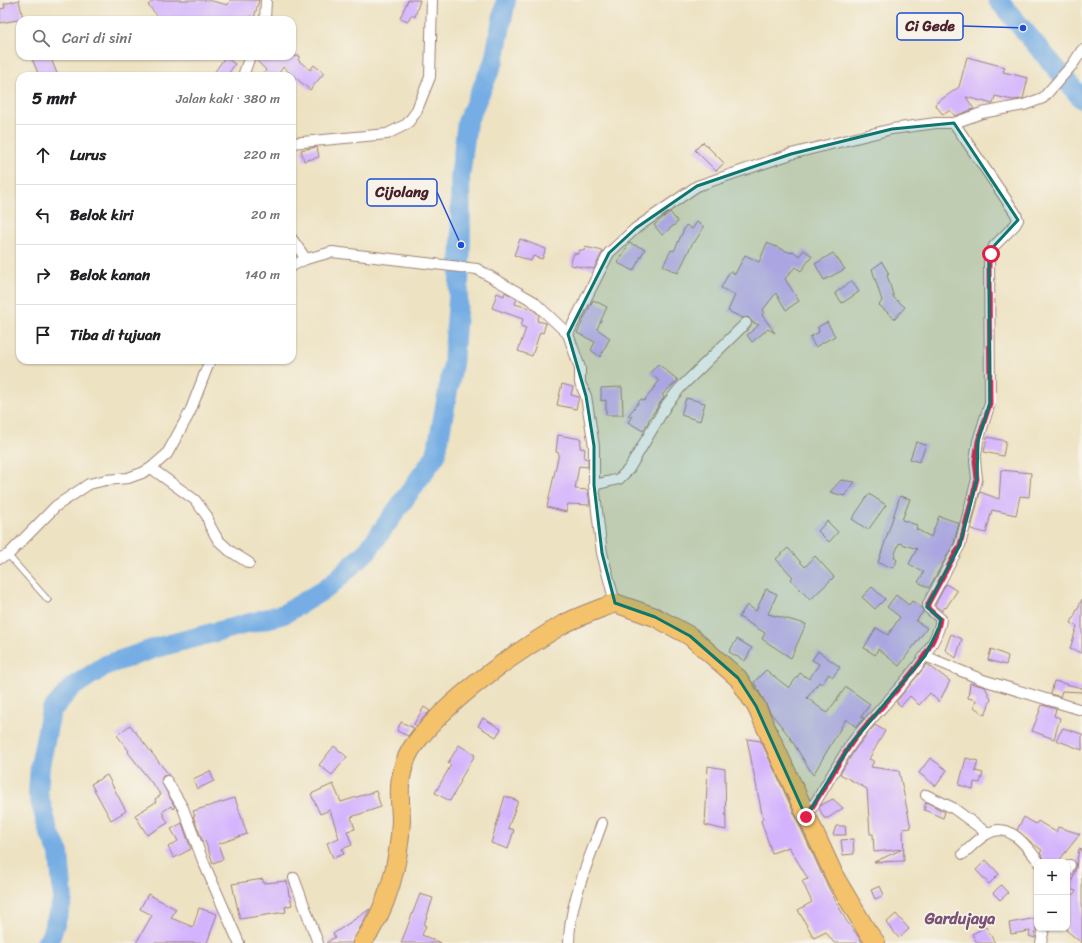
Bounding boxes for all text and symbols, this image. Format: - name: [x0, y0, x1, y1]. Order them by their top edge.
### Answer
- callout: Ci Gede: [897, 13, 963, 40]
- text: Ci Gede: [904, 13, 956, 39]
- search box: [16, 16, 296, 60]
- text: Cari di sini: [62, 25, 132, 51]
- icon: search: [30, 27, 52, 49]
- text: 5 mnt: [32, 83, 76, 113]
- text: Jalan kaki · 380 m: [176, 87, 280, 110]
- text: Lurus: [70, 142, 106, 168]
- text: 220 m: [243, 143, 280, 166]
- icon: ahead: [32, 144, 54, 166]
- callout: Cijolang: [367, 179, 437, 206]
- text: Cijolang: [374, 179, 429, 205]
- text: Belok kiri: [70, 202, 133, 228]
- text: 20 m: [251, 203, 280, 226]
- icon: left: [32, 204, 54, 226]
- route start: [982, 245, 1000, 263]
- text: Belok kanan: [70, 262, 150, 288]
- text: 140 m: [245, 263, 280, 286]
- icon: right: [32, 264, 54, 286]
- text: Tiba di tujuan: [70, 322, 161, 348]
- icon: arrive: [32, 324, 54, 346]
- route end: [797, 808, 815, 826]
- map controls: [1034, 859, 1070, 931]
- button: +: [1034, 859, 1070, 895]
- button: −: [1034, 895, 1070, 931]
- district label: Gardujaya: [924, 904, 995, 933]

